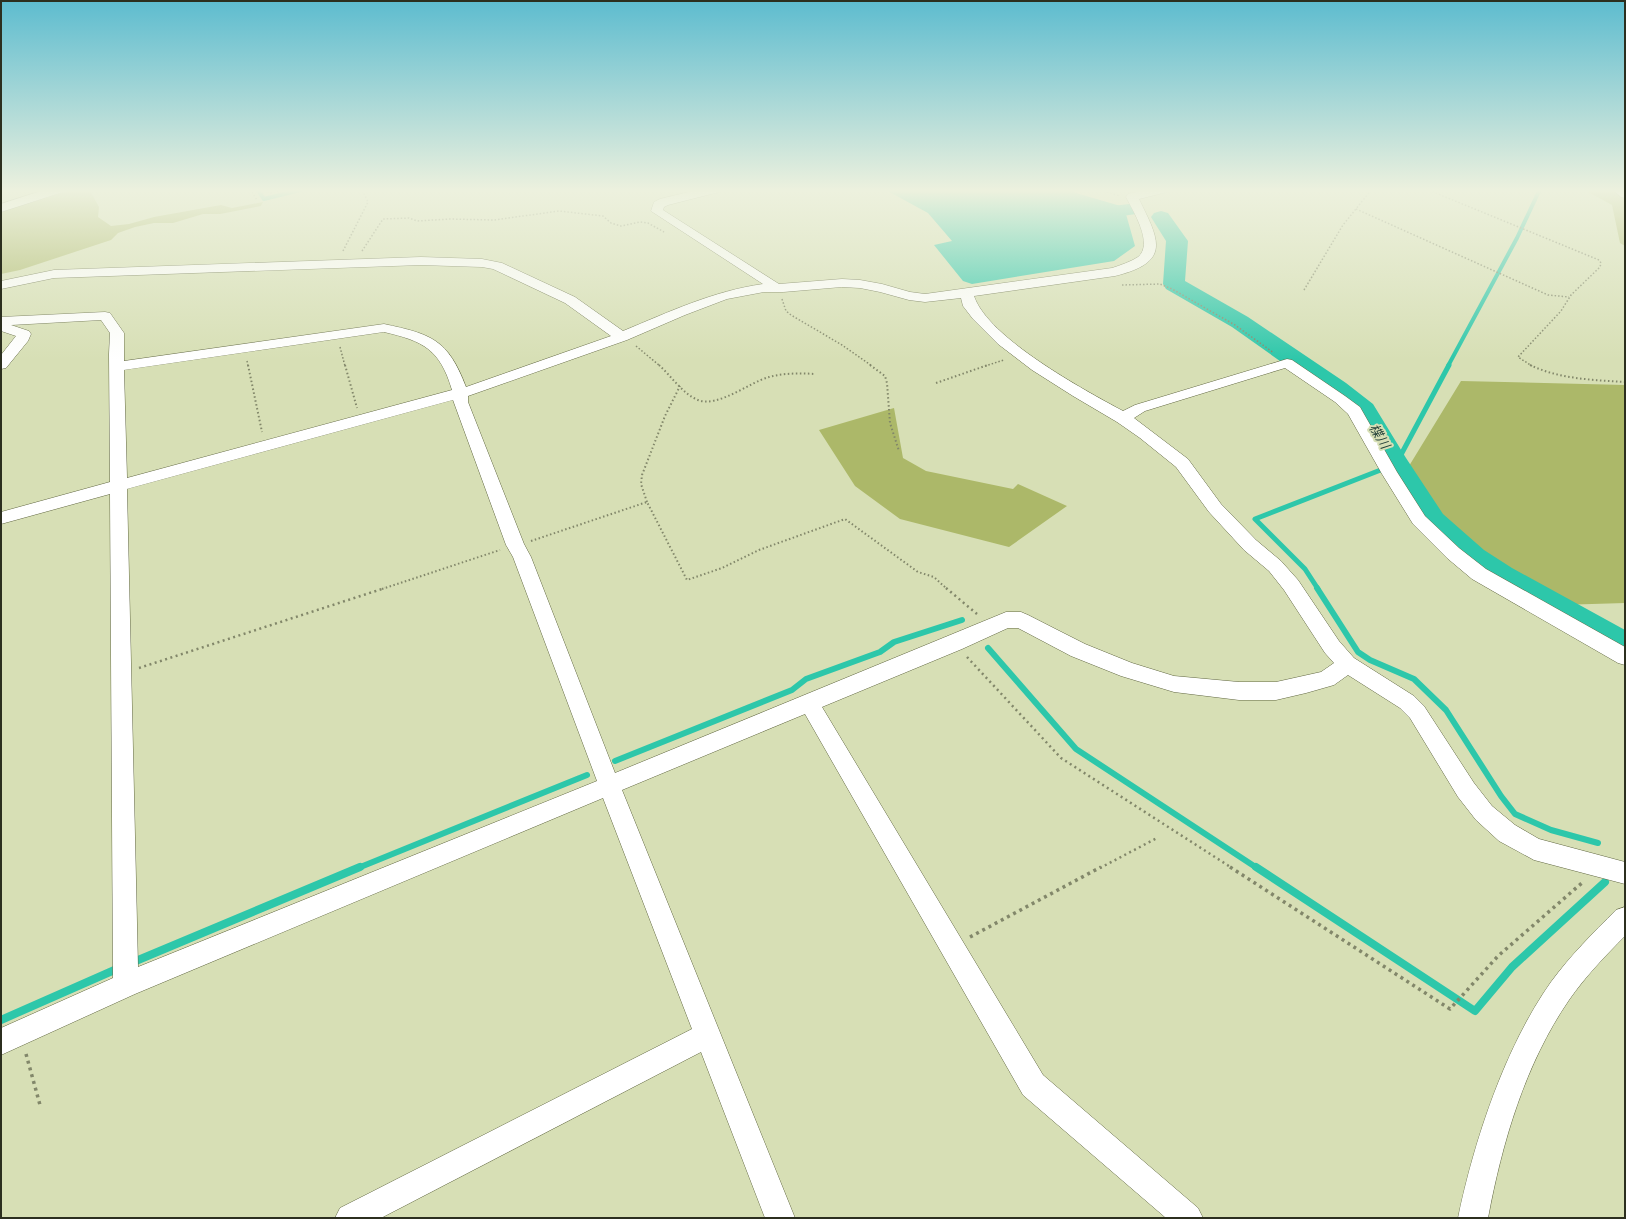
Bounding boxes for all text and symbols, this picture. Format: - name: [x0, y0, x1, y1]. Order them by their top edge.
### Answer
- water label: 楪川: [1366, 421, 1395, 453]

